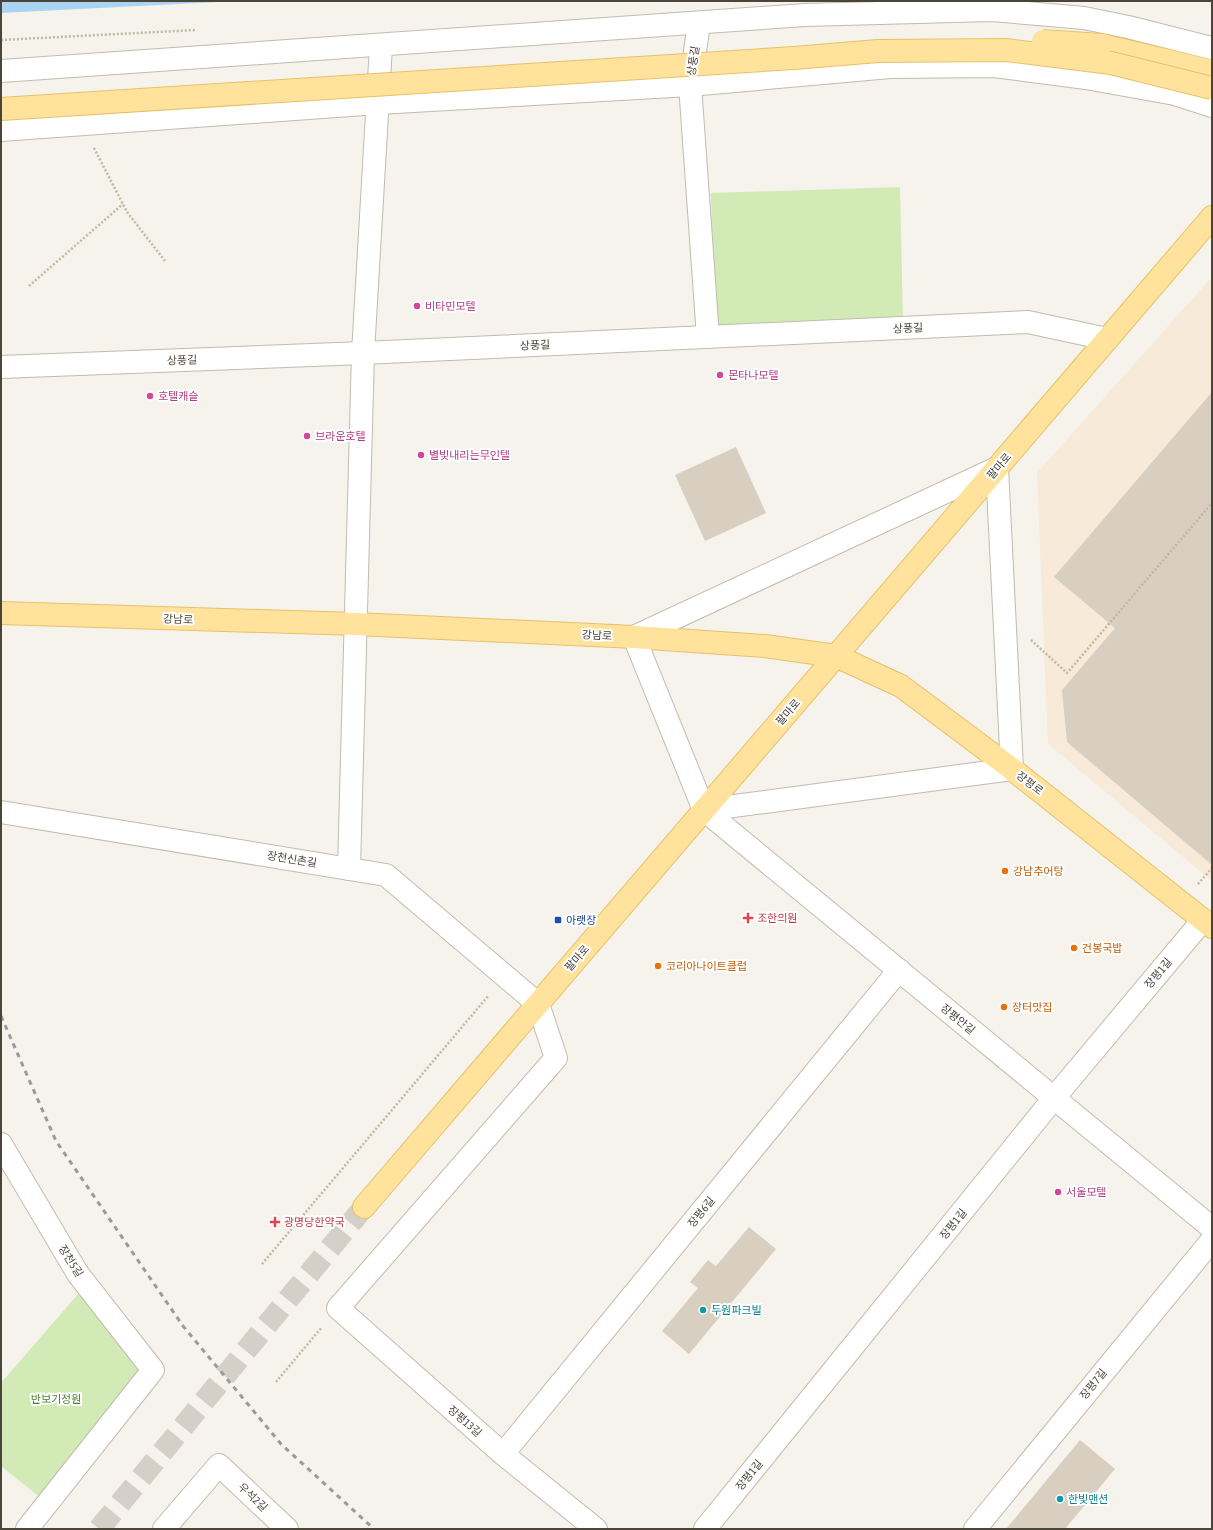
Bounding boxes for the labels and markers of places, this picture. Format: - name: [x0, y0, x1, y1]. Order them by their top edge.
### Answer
- place label: 비타민모텔: [425, 300, 476, 312]
- marker: 비타민모텔: [412, 301, 422, 311]
- place label: 몬타나모텔: [728, 369, 779, 381]
- marker: 몬타나모텔: [715, 370, 725, 380]
- place label: 호텔캐슬: [158, 390, 198, 402]
- marker: 호텔캐슬: [145, 391, 155, 401]
- place label: 브라운호텔: [315, 430, 366, 442]
- marker: 브라운호텔: [302, 431, 312, 441]
- place label: 별빛내리는무인텔: [429, 449, 510, 461]
- marker: 별빛내리는무인텔: [416, 450, 426, 460]
- place label: 강남추어탕: [1013, 865, 1064, 877]
- marker: 강남추어탕: [1000, 866, 1010, 876]
- marker: 조한의원: [742, 912, 754, 924]
- place label: 조한의원: [757, 912, 797, 924]
- place label: 아랫장: [566, 914, 596, 926]
- marker: 아랫장: [553, 915, 563, 925]
- place label: 건봉국밥: [1082, 942, 1122, 954]
- marker: 건봉국밥: [1069, 943, 1079, 953]
- place label: 코리아나이트클럽: [666, 960, 747, 972]
- marker: 코리아나이트클럽: [653, 961, 663, 971]
- place label: 장터맛집: [1012, 1001, 1052, 1013]
- marker: 장터맛집: [999, 1002, 1009, 1012]
- place label: 서울모텔: [1066, 1186, 1106, 1198]
- marker: 서울모텔: [1053, 1187, 1063, 1197]
- marker: 광명당한약국: [269, 1216, 281, 1228]
- place label: 광명당한약국: [284, 1216, 345, 1228]
- place label: 두원파크빌: [711, 1304, 762, 1316]
- marker: 두원파크빌: [698, 1305, 708, 1315]
- place label: 한빛맨션: [1068, 1493, 1108, 1505]
- marker: 한빛맨션: [1055, 1494, 1065, 1504]

